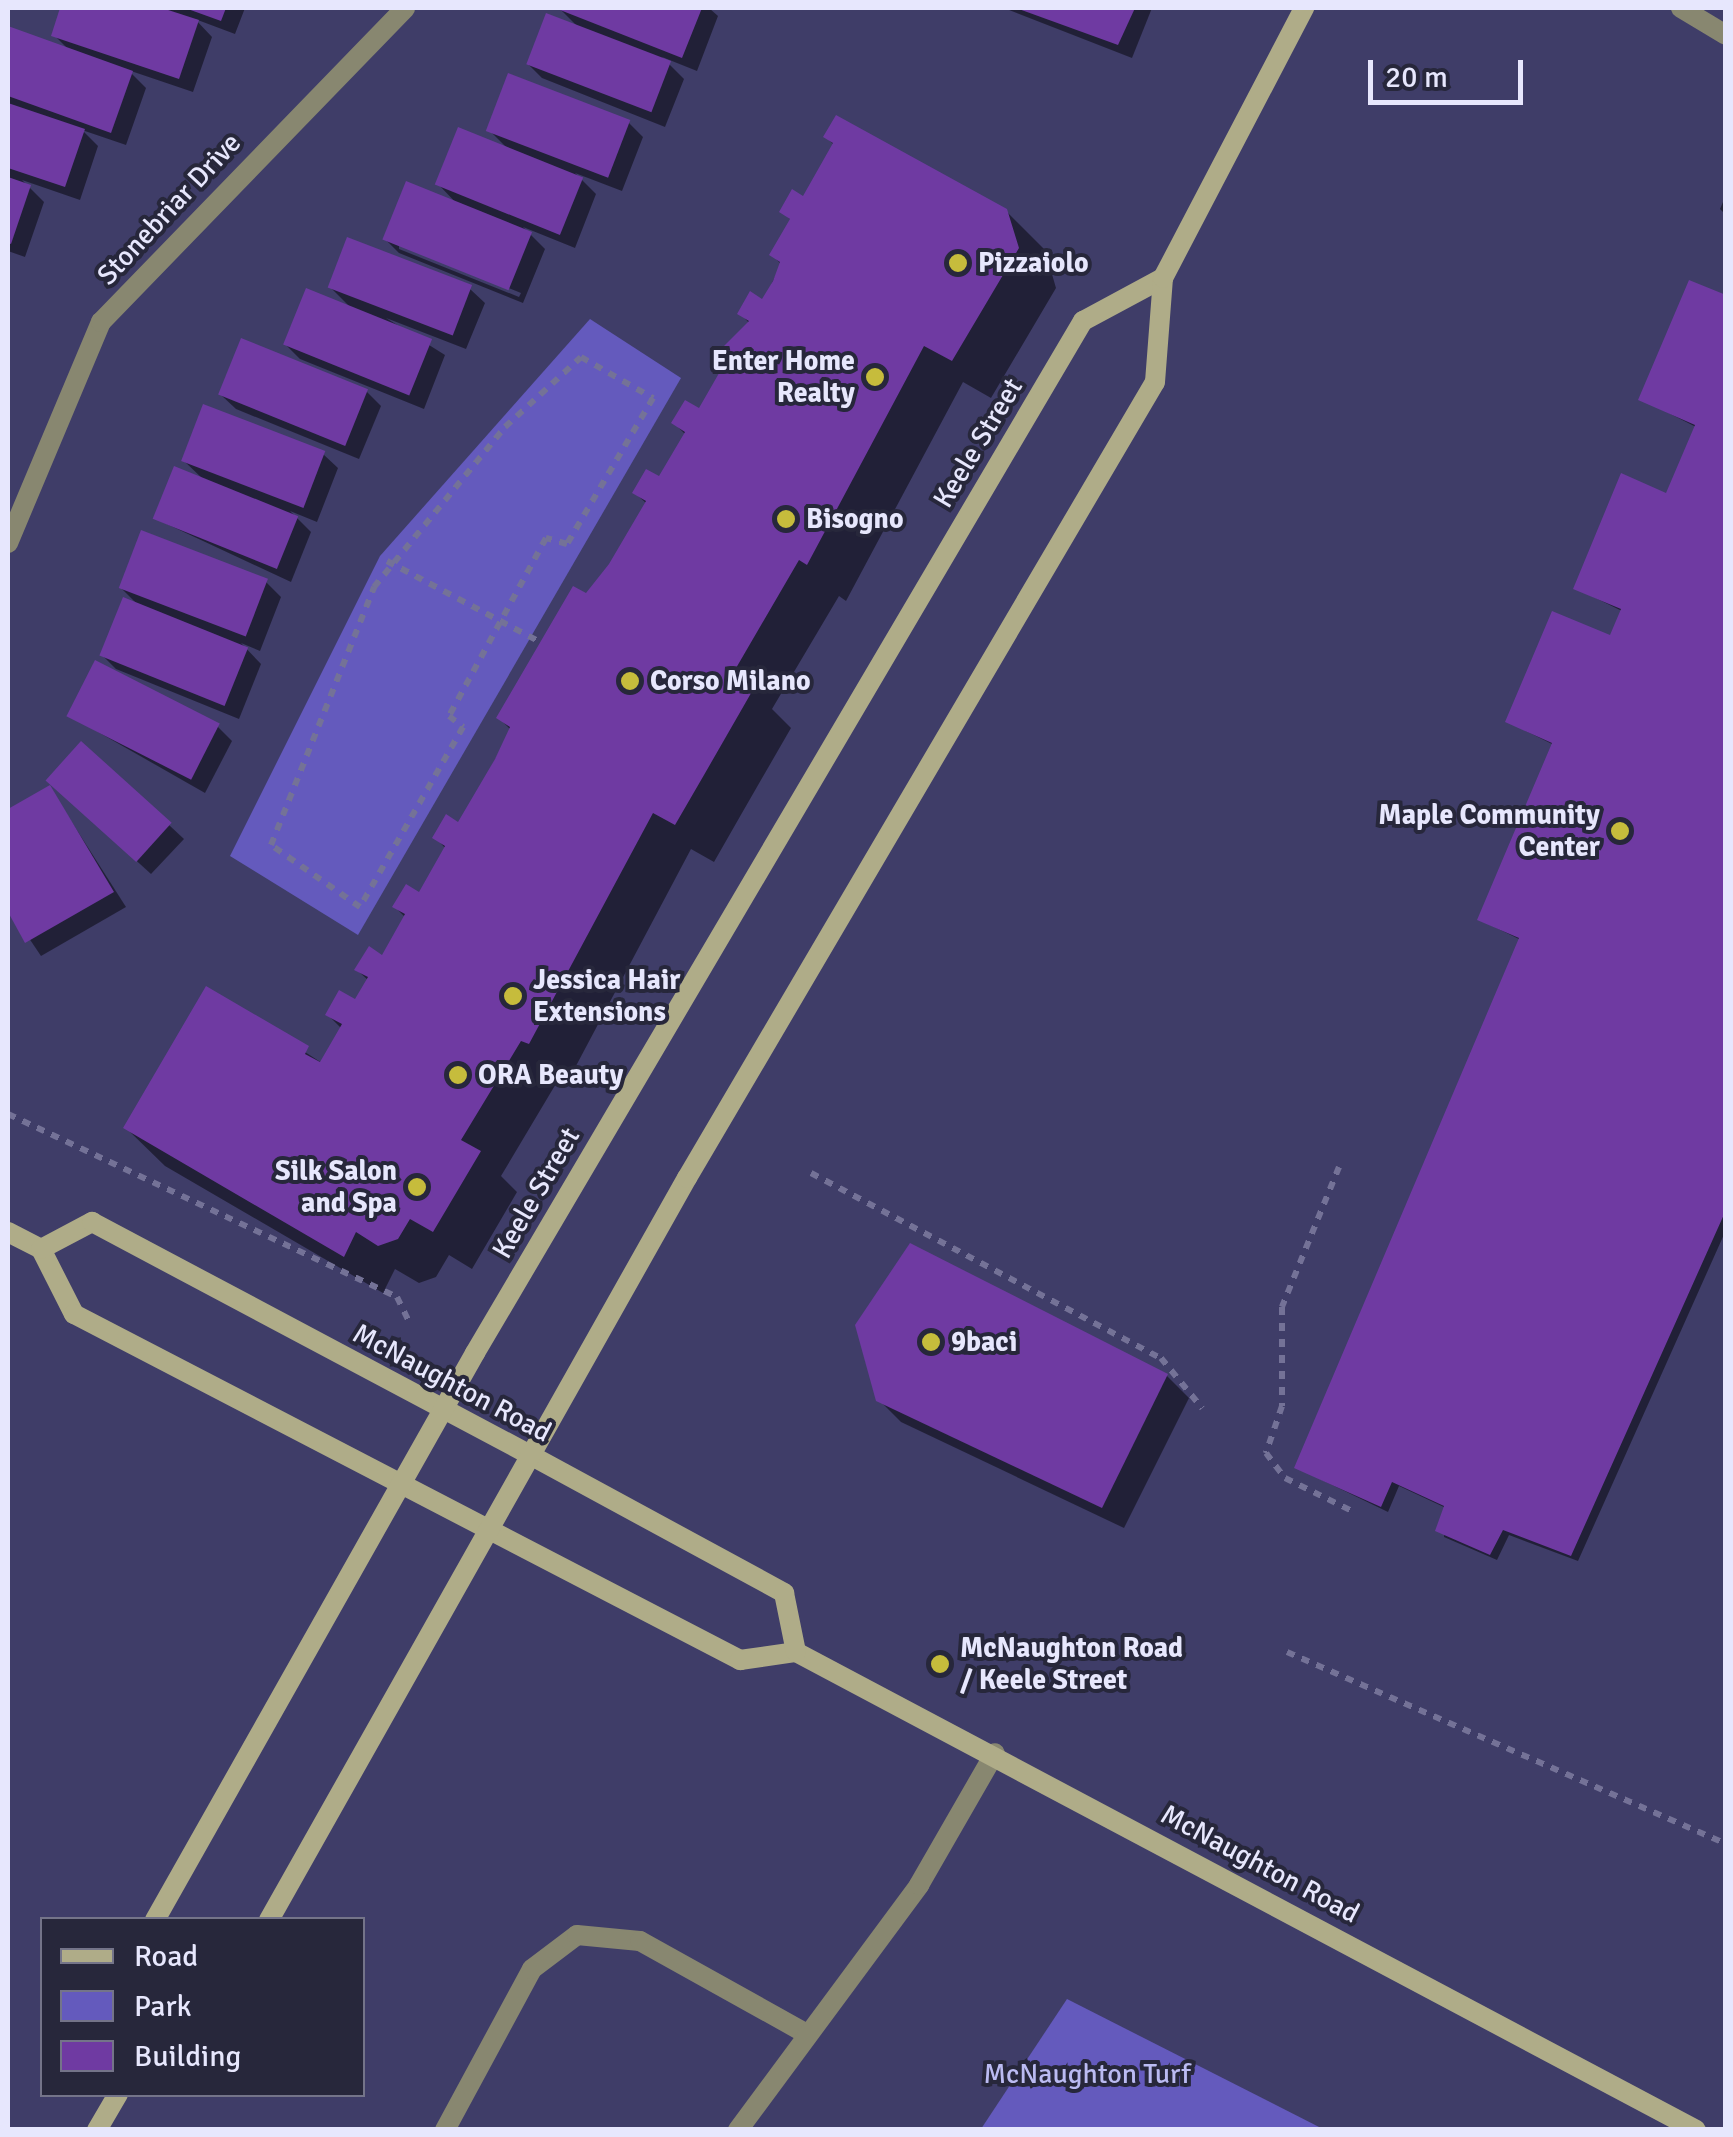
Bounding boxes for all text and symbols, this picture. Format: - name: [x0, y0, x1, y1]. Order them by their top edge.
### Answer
- scale bar: [1373, 40, 1528, 102]
- text: 20 m: [1385, 59, 1448, 96]
- street label: Stonebriar Drive: [90, 126, 248, 292]
- place label: Pizzaiolo: [978, 246, 1089, 280]
- marker: Pizzaiolo: [947, 252, 969, 274]
- place label: Enter Home Realty: [712, 344, 855, 410]
- marker: Enter Home Realty: [864, 366, 886, 388]
- street label: Keele Street: [926, 372, 1030, 514]
- place label: Bisogno: [806, 502, 904, 536]
- marker: Bisogno: [775, 508, 797, 530]
- place label: Corso Milano: [650, 664, 811, 698]
- marker: Corso Milano: [619, 670, 641, 692]
- place label: Maple Community Center: [1378, 798, 1600, 864]
- marker: Maple Community Center: [1609, 820, 1631, 842]
- place label: Jessica Hair Extensions: [533, 963, 680, 1029]
- marker: Jessica Hair Extensions: [502, 985, 524, 1007]
- place label: ORA Beauty: [478, 1058, 623, 1092]
- marker: ORA Beauty: [447, 1064, 469, 1086]
- street label: Keele Street: [485, 1122, 587, 1264]
- place label: Silk Salon and Spa: [275, 1154, 397, 1220]
- marker: Silk Salon and Spa: [406, 1176, 428, 1198]
- street label: McNaughton Road: [347, 1317, 557, 1449]
- place label: 9baci: [951, 1325, 1017, 1359]
- marker: 9baci: [920, 1331, 942, 1353]
- place label: McNaughton Road / Keele Street: [960, 1631, 1183, 1697]
- marker: McNaughton Road / Keele Street: [929, 1653, 951, 1675]
- street label: McNaughton Road: [1155, 1798, 1365, 1930]
- legend: [40, 1917, 365, 2097]
- text: Road: [134, 1938, 198, 1975]
- text: Park: [134, 1988, 192, 2025]
- text: Building: [134, 2038, 241, 2075]
- park label: McNaughton Turf: [983, 2057, 1191, 2091]

